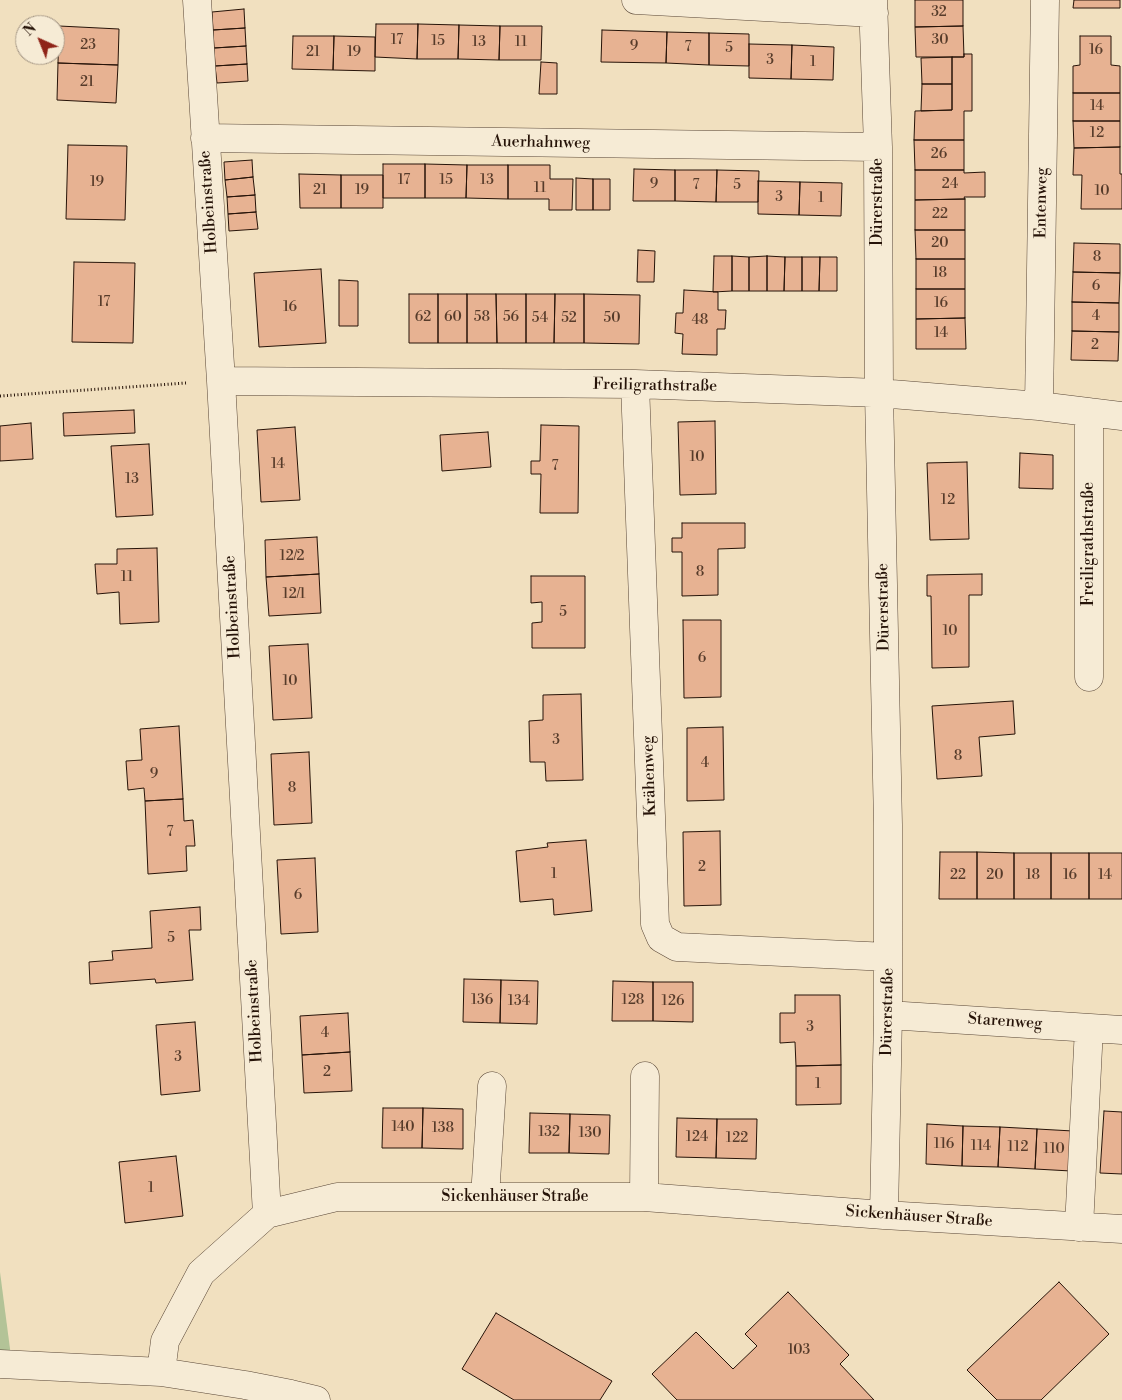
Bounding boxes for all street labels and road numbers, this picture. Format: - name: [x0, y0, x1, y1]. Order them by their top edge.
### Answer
- street label: Auerhahnweg: [491, 133, 591, 153]
- street label: Holbeinstraße: [196, 150, 222, 254]
- street label: Dürerstraße: [868, 158, 888, 246]
- street label: Entenweg: [1032, 167, 1052, 239]
- street label: Freiligrathstraße: [593, 375, 717, 397]
- street label: Freiligrathstraße: [1079, 482, 1099, 606]
- street label: Holbeinstraße: [221, 555, 245, 659]
- street label: Dürerstraße: [874, 563, 894, 651]
- street label: Krähenweg: [639, 735, 661, 817]
- street label: Holbeinstraße: [243, 959, 267, 1063]
- street label: Dürerstraße: [878, 968, 898, 1056]
- street label: Starenweg: [967, 1010, 1043, 1034]
- street label: Sickenhäuser Straße: [441, 1187, 589, 1207]
- street label: Sickenhäuser Straße: [845, 1202, 993, 1232]

